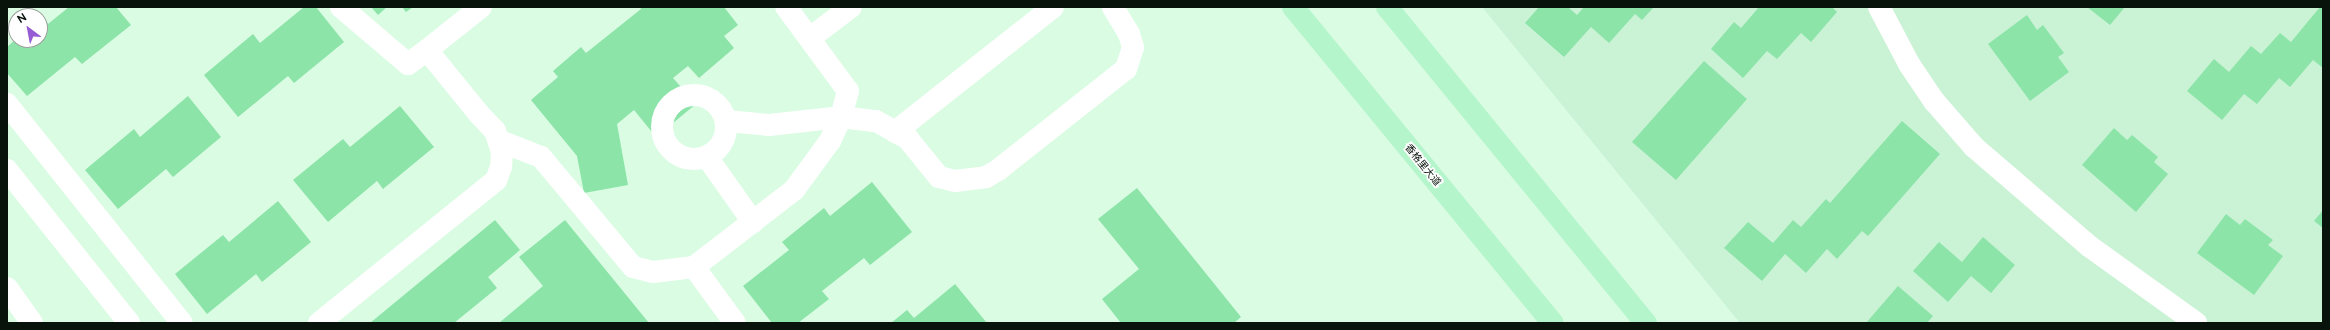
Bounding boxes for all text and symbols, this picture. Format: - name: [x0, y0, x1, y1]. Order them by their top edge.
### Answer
- north arrow: [8, 8, 48, 48]
- text: N: [15, 11, 29, 26]
- street label: 香格里大道: [1403, 142, 1443, 188]

